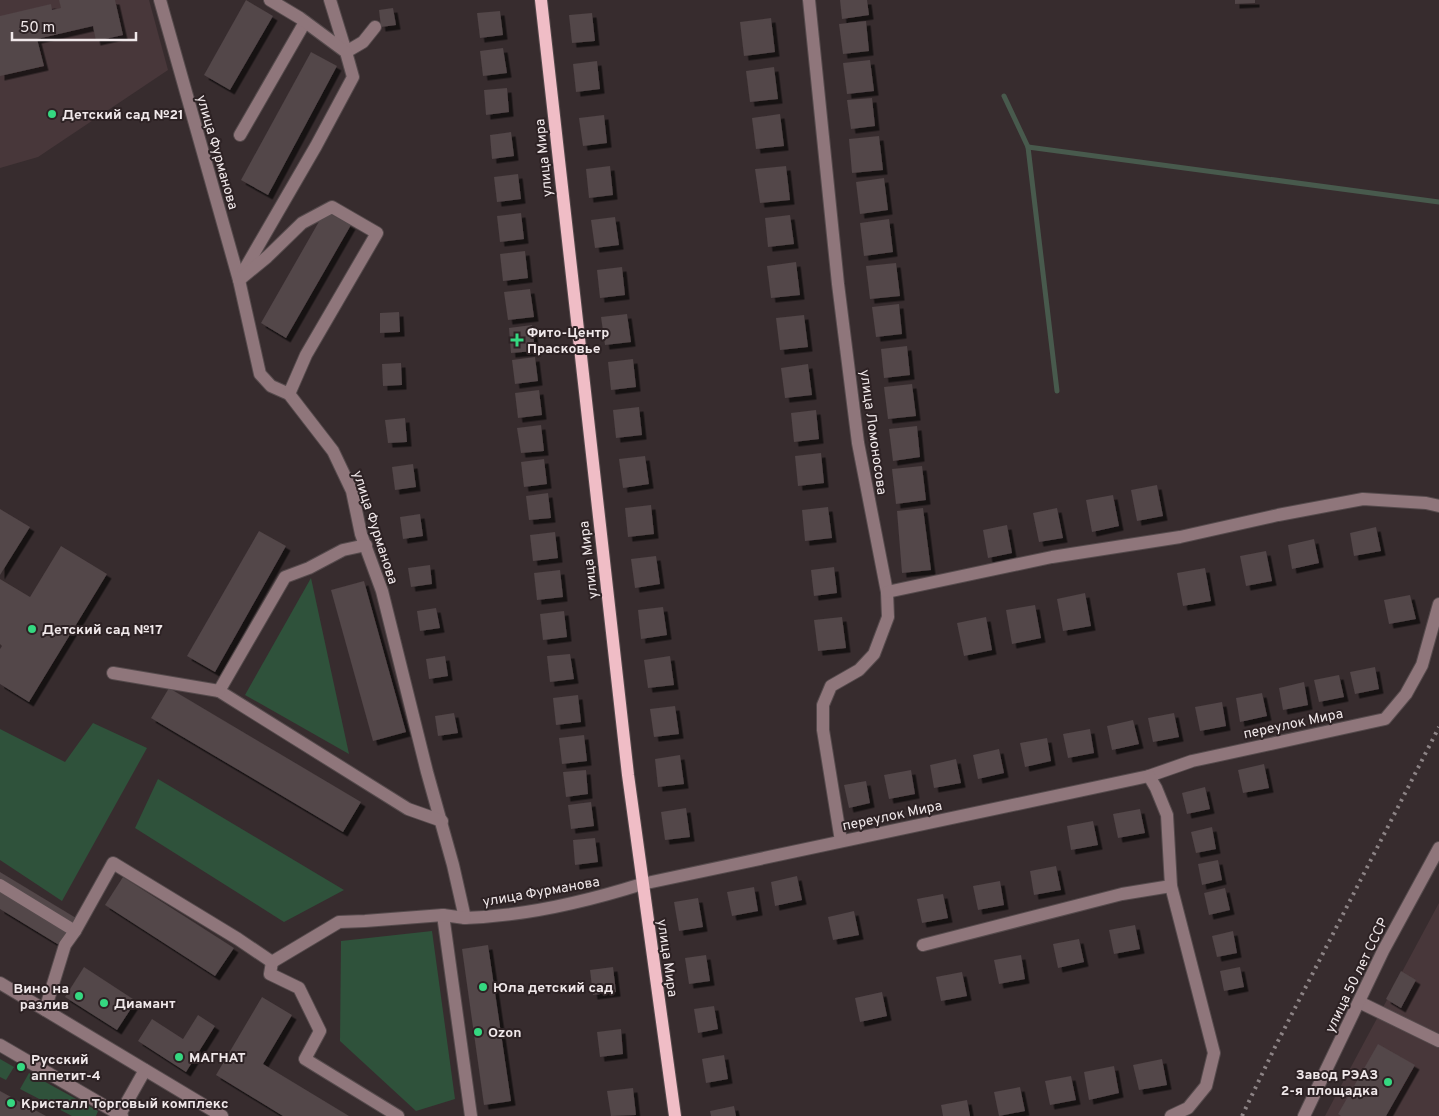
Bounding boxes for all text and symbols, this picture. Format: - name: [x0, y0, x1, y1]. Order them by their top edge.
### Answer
- scale bar: [12, 10, 136, 42]
- text: 50 m: [20, 19, 55, 38]
- street label: улица Фурманова: [192, 93, 241, 212]
- place label: Детский сад №21: [62, 107, 184, 124]
- marker: Детский сад №21: [46, 108, 58, 120]
- street label: улица Мира: [532, 118, 557, 198]
- place label: Фито-Центр Прасковье: [527, 325, 609, 358]
- marker: Фито-Центр Прасковье: [511, 334, 523, 346]
- street label: улица Ломоносова: [855, 369, 890, 496]
- street label: улица Фурманова: [348, 468, 401, 586]
- street label: улица Мира: [576, 520, 603, 600]
- place label: Детский сад №17: [42, 622, 163, 639]
- marker: Детский сад №17: [26, 623, 38, 635]
- street label: переулок Мира: [1242, 706, 1345, 743]
- street label: переулок Мира: [841, 798, 944, 835]
- street label: улица Фурманова: [481, 874, 601, 911]
- street label: улица 50 лет СССР: [1322, 915, 1393, 1036]
- street label: улица Мира: [653, 918, 680, 998]
- place label: Юла детский сад: [493, 980, 613, 997]
- place label: Вино на разлив: [14, 981, 69, 1014]
- marker: Юла детский сад: [477, 981, 489, 993]
- marker: Вино на разлив: [73, 990, 85, 1002]
- place label: Диамант: [114, 996, 176, 1013]
- marker: Диамант: [98, 997, 110, 1009]
- place label: Ozon: [488, 1025, 521, 1042]
- marker: Ozon: [472, 1026, 484, 1038]
- place label: МАГНАТ: [189, 1050, 246, 1067]
- marker: МАГНАТ: [173, 1051, 185, 1063]
- place label: Русский аппетит-4: [31, 1052, 101, 1085]
- marker: Русский аппетит-4: [15, 1061, 27, 1073]
- place label: Завод РЭАЗ 2-я площадка: [1281, 1067, 1378, 1100]
- marker: Завод РЭАЗ 2-я площадка: [1382, 1076, 1394, 1088]
- place label: Кристалл Торговый комплекс: [21, 1096, 229, 1113]
- marker: Кристалл Торговый комплекс: [5, 1097, 17, 1109]

